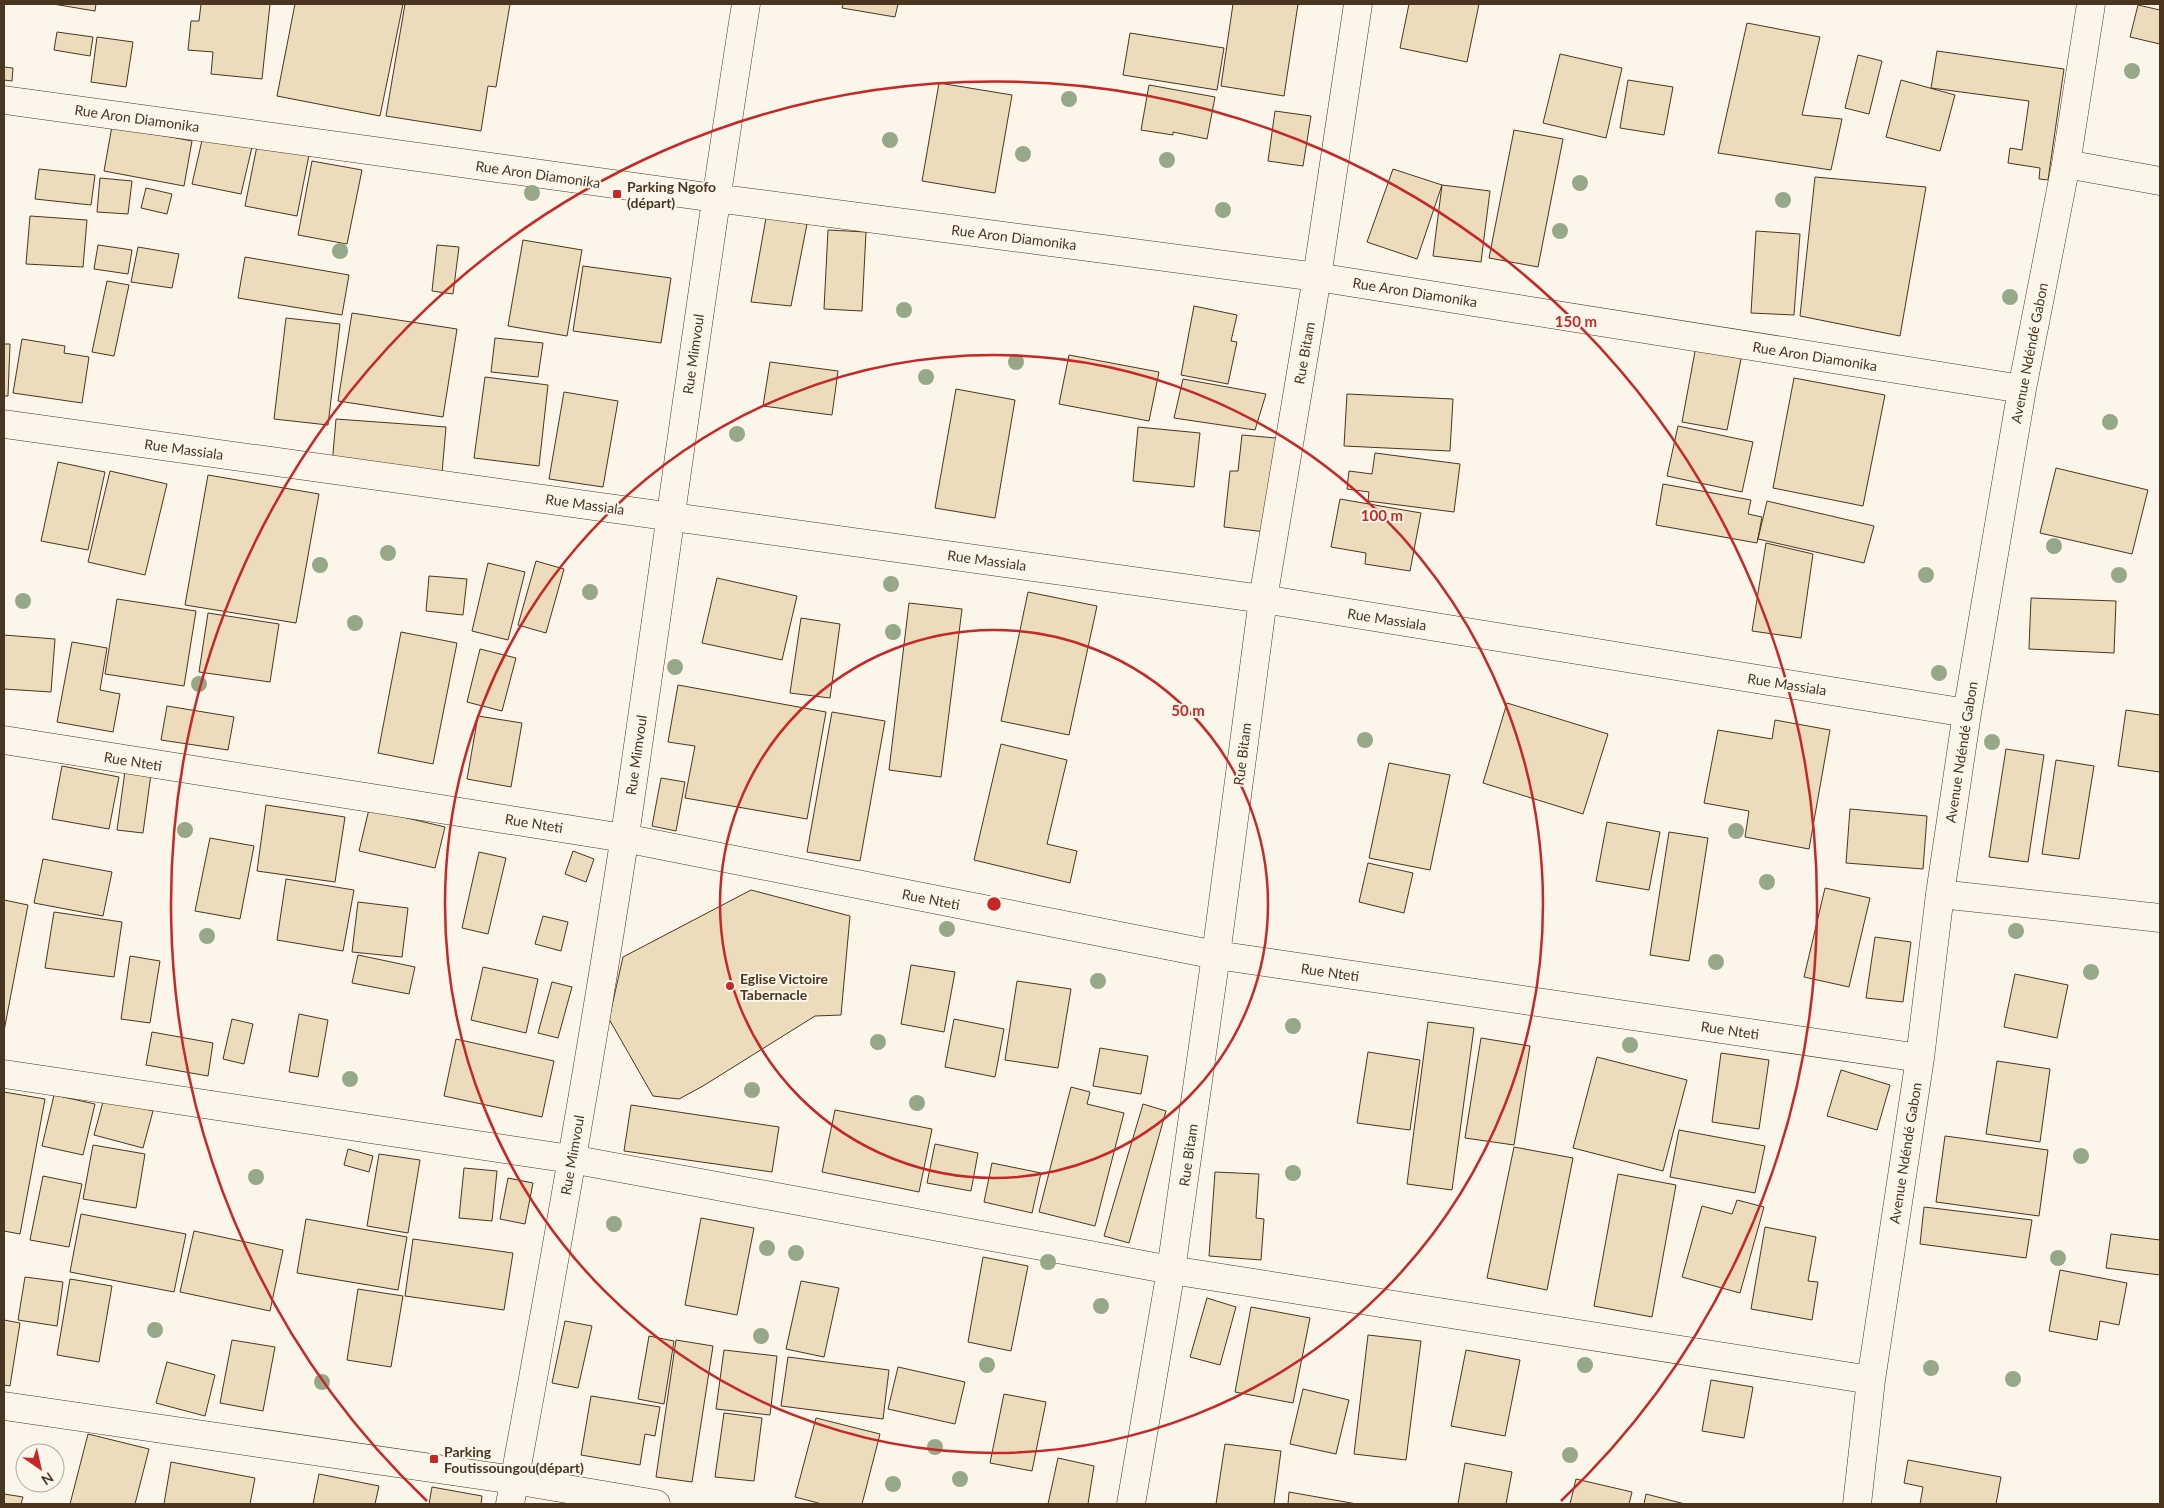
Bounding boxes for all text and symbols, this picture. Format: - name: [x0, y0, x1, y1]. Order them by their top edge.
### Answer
- street label: Rue Aron Diamonika: [73, 101, 201, 135]
- street label: Rue Aron Diamonika: [474, 157, 602, 191]
- place label: Parking Ngofo (départ): [627, 178, 716, 211]
- marker: Parking Ngofo (départ): [611, 188, 623, 200]
- street label: Rue Aron Diamonika: [950, 221, 1078, 253]
- street label: Rue Aron Diamonika: [1351, 274, 1479, 310]
- street label: Avenue Ndéndé Gabon: [2007, 281, 2051, 425]
- text: 150 m: [1555, 312, 1597, 330]
- street label: Rue Mimvoul: [679, 313, 707, 395]
- street label: Rue Bitam: [1290, 320, 1318, 386]
- street label: Rue Aron Diamonika: [1751, 338, 1879, 374]
- street label: Rue Massiala: [143, 435, 225, 463]
- street label: Rue Massiala: [544, 490, 626, 518]
- text: 100 m: [1361, 506, 1403, 524]
- street label: Rue Massiala: [946, 546, 1028, 574]
- street label: Rue Massiala: [1346, 604, 1428, 634]
- street label: Rue Massiala: [1746, 669, 1828, 699]
- street label: Avenue Ndéndé Gabon: [1941, 680, 1981, 824]
- text: 50 m: [1171, 701, 1205, 719]
- street label: Rue Mimvoul: [622, 714, 650, 796]
- street label: Rue Bitam: [1230, 722, 1254, 786]
- street label: Rue Nteti: [103, 748, 163, 774]
- street label: Rue Nteti: [504, 810, 564, 836]
- street label: Rue Nteti: [901, 885, 961, 913]
- centre of rings: [985, 895, 1003, 913]
- street label: Rue Nteti: [1300, 959, 1360, 985]
- place label: Eglise Victoire Tabernacle: [740, 970, 829, 1003]
- marker: Eglise Victoire Tabernacle: [724, 980, 736, 992]
- street label: Rue Nteti: [1700, 1017, 1760, 1043]
- street label: Avenue Ndéndé Gabon: [1885, 1081, 1925, 1225]
- street label: Rue Mimvoul: [557, 1114, 587, 1196]
- street label: Rue Bitam: [1175, 1123, 1201, 1187]
- north arrow: [15, 1443, 65, 1493]
- place label: Parking Foutissoungou(départ): [444, 1443, 584, 1476]
- marker: Parking Foutissoungou(départ): [428, 1453, 440, 1465]
- text: N: [38, 1469, 57, 1489]

